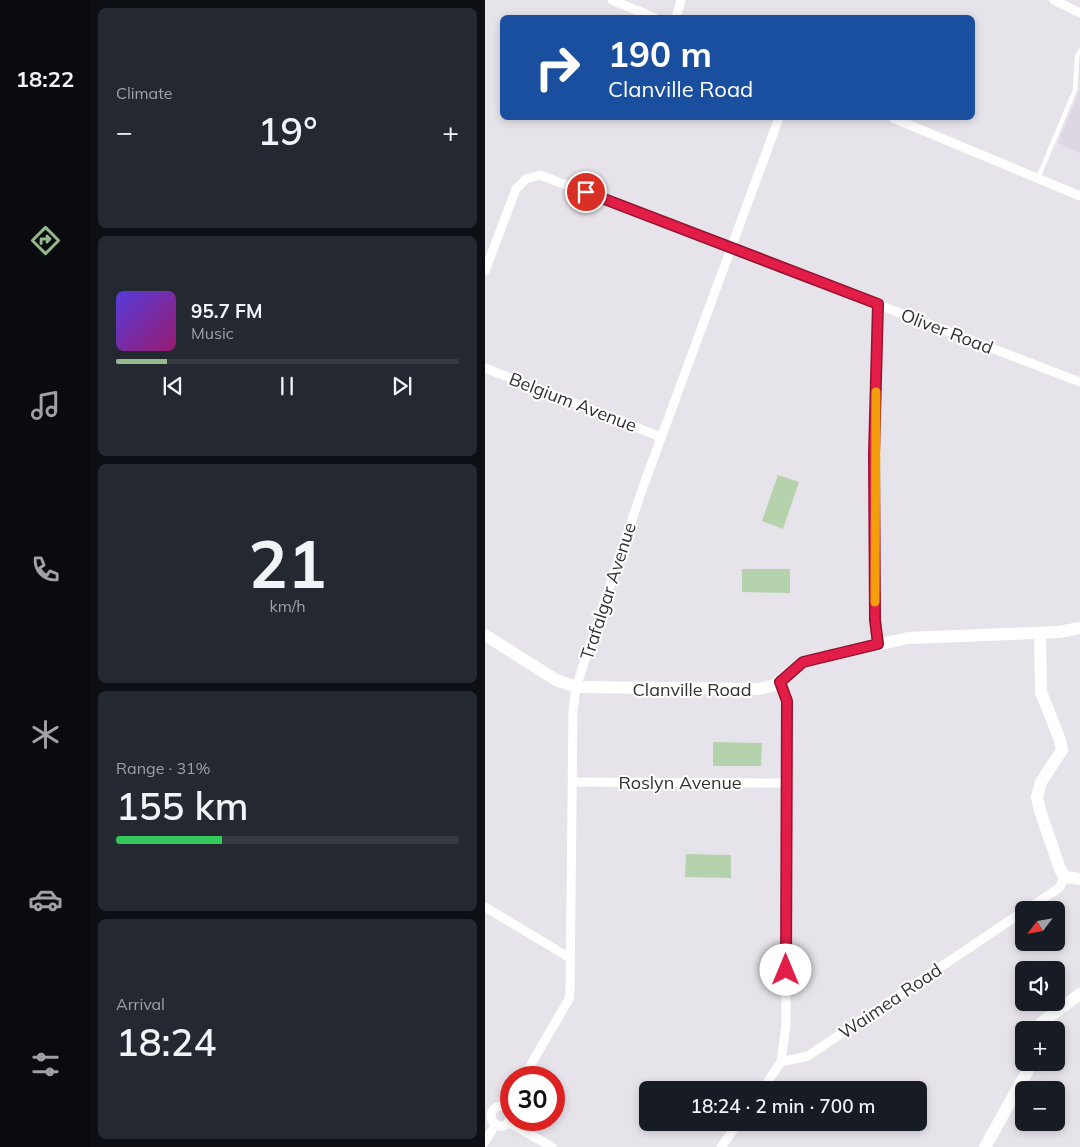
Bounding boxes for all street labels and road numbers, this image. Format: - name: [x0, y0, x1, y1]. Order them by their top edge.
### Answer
- street label: Oliver Road: [898, 303, 996, 359]
- street label: Belgium Avenue: [506, 367, 640, 437]
- street label: Trafalgar Avenue: [575, 519, 641, 663]
- street label: Clanville Road: [633, 678, 751, 701]
- street label: Roslyn Avenue: [618, 771, 742, 794]
- street label: Waimea Road: [834, 958, 946, 1044]

